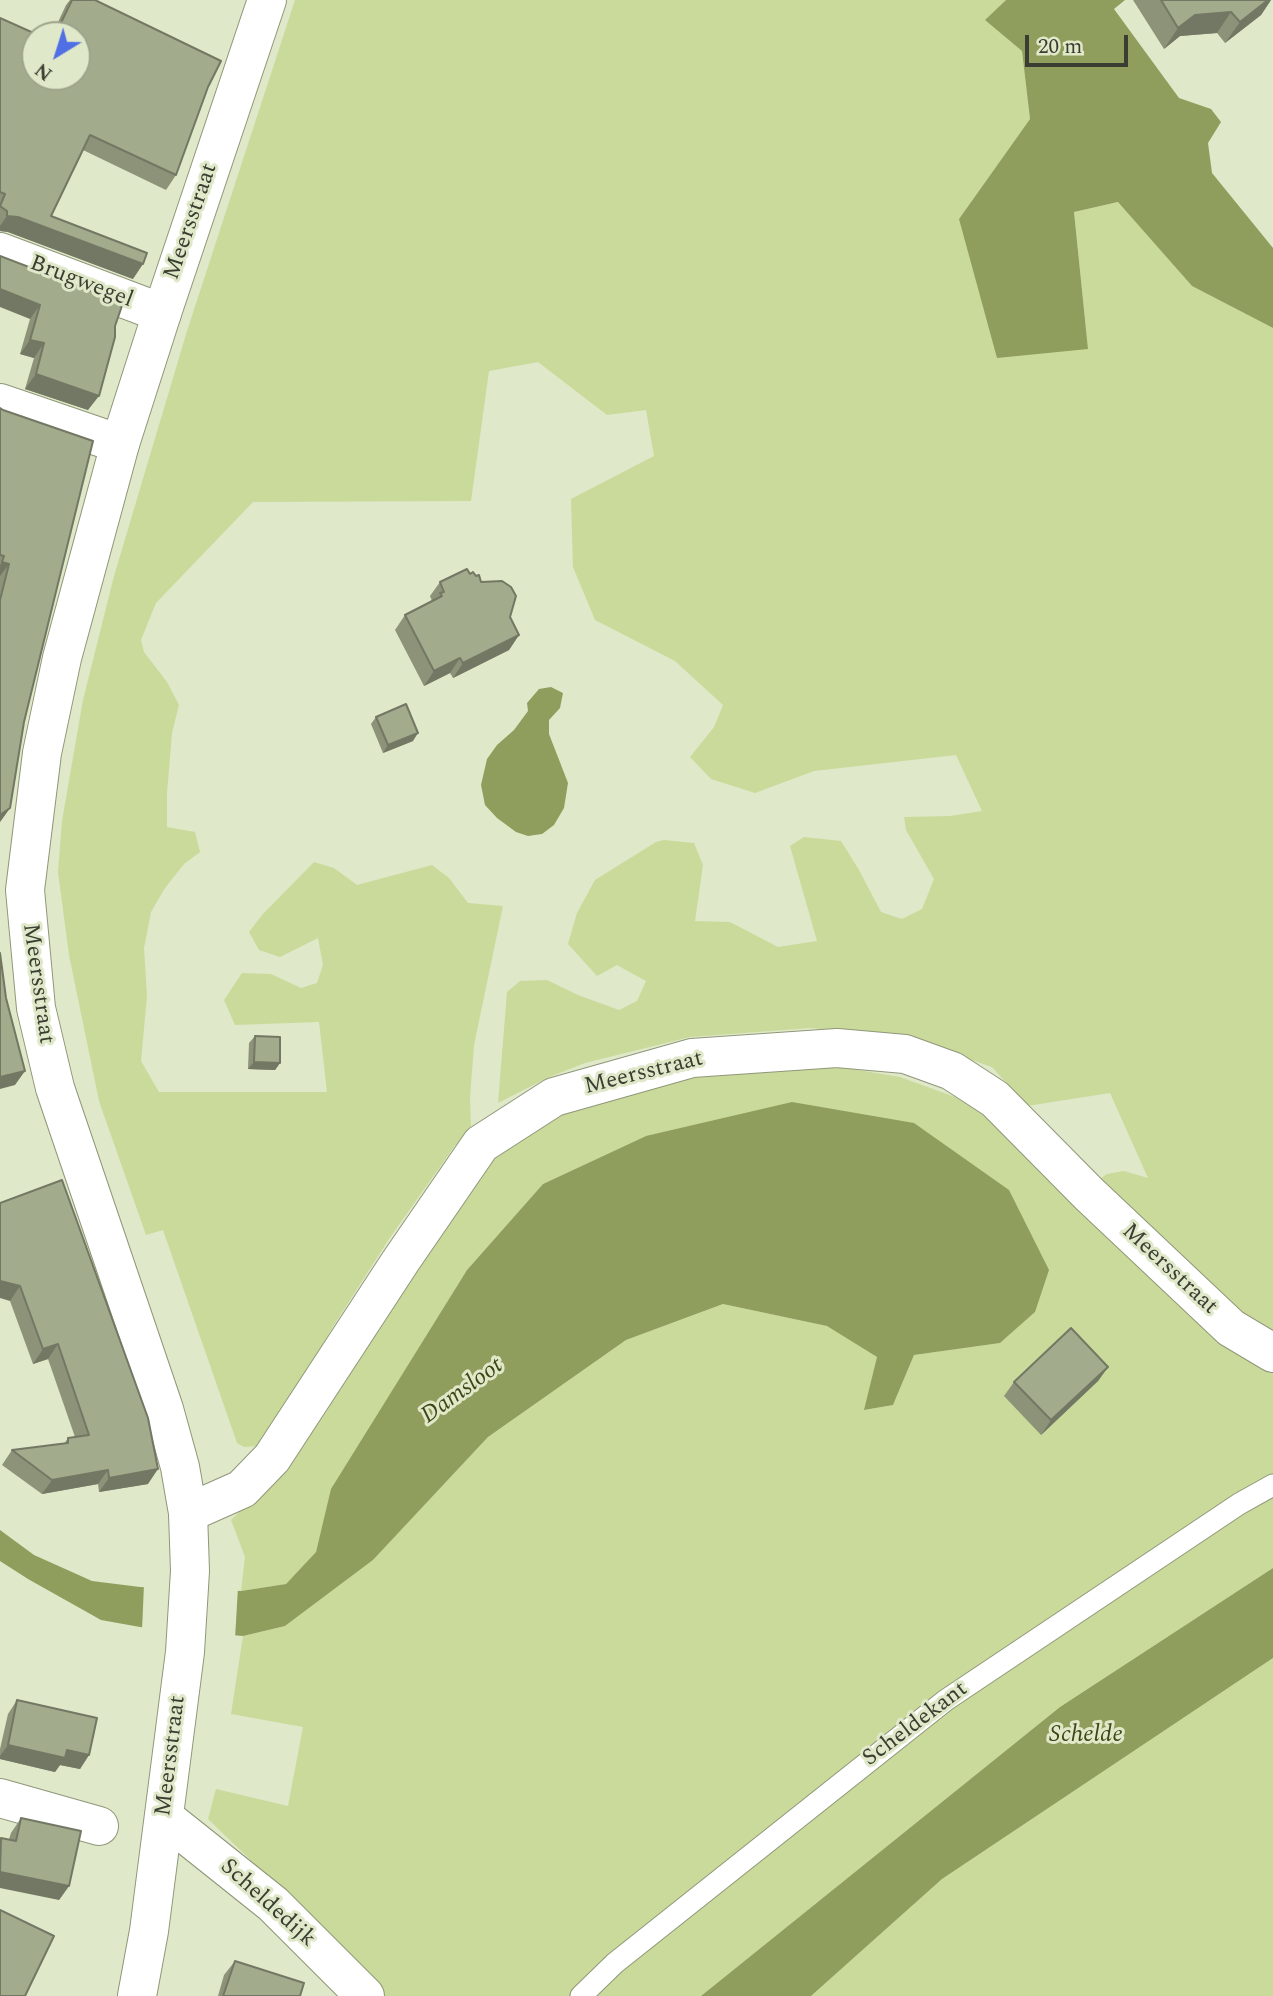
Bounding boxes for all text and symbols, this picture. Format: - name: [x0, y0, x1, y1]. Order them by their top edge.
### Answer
- north arrow: [21, 21, 91, 91]
- scale bar: [1028, 21, 1131, 65]
- text: 20 m: [1038, 31, 1082, 63]
- text: N: [29, 55, 59, 88]
- street label: Meersstraat: [159, 160, 225, 284]
- street label: Brugwegel: [25, 251, 137, 315]
- street label: Meersstraat: [15, 922, 59, 1046]
- street label: Meersstraat: [582, 1046, 706, 1102]
- street label: Meersstraat: [1115, 1219, 1223, 1321]
- water label: Damsloot: [416, 1353, 510, 1431]
- street label: Scheldekant: [858, 1677, 974, 1773]
- street label: Meersstraat: [151, 1694, 193, 1818]
- water label: Schelde: [1049, 1722, 1123, 1750]
- street label: Scheldedijk: [214, 1854, 320, 1954]

